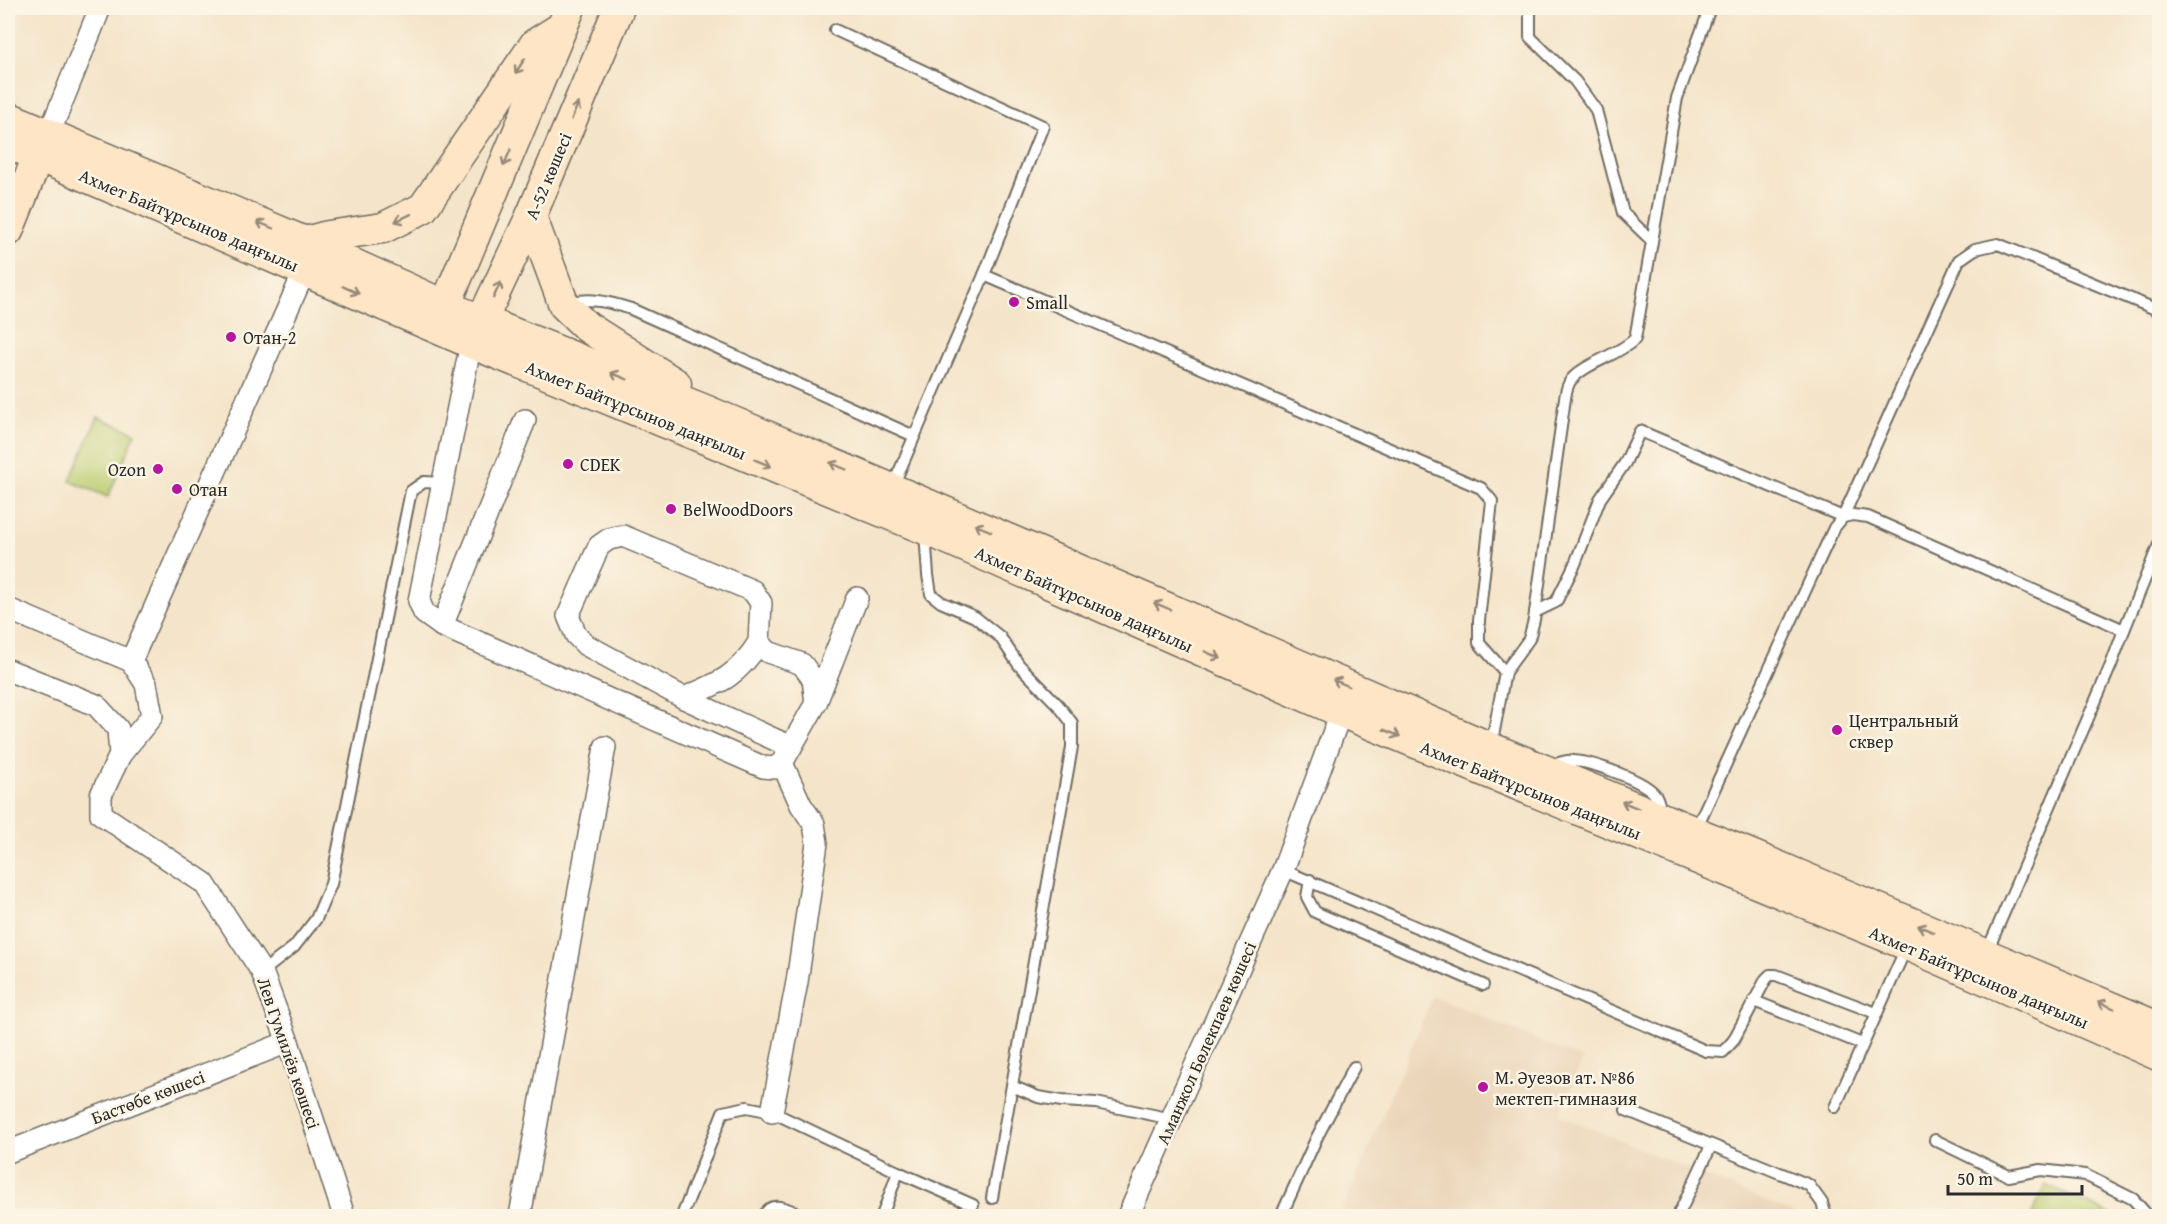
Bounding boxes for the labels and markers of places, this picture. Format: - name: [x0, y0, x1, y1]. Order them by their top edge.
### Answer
- place label: Small: [1026, 289, 1068, 316]
- marker: Small: [1007, 295, 1021, 309]
- place label: Отан-2: [243, 324, 296, 351]
- marker: Отан-2: [224, 330, 238, 344]
- place label: CDEK: [580, 451, 621, 478]
- place label: Ozon: [108, 456, 146, 483]
- marker: CDEK: [561, 457, 575, 471]
- marker: Ozon: [151, 462, 165, 476]
- place label: Отан: [189, 476, 228, 503]
- marker: Отан: [170, 482, 184, 496]
- place label: BelWoodDoors: [683, 496, 793, 523]
- marker: BelWoodDoors: [664, 502, 678, 516]
- place label: Центральный сквер: [1849, 707, 1959, 755]
- marker: Центральный сквер: [1830, 723, 1844, 737]
- place label: М. Әуезов ат. №86 мектеп-гимназия: [1495, 1064, 1637, 1112]
- marker: М. Әуезов ат. №86 мектеп-гимназия: [1476, 1080, 1490, 1094]

